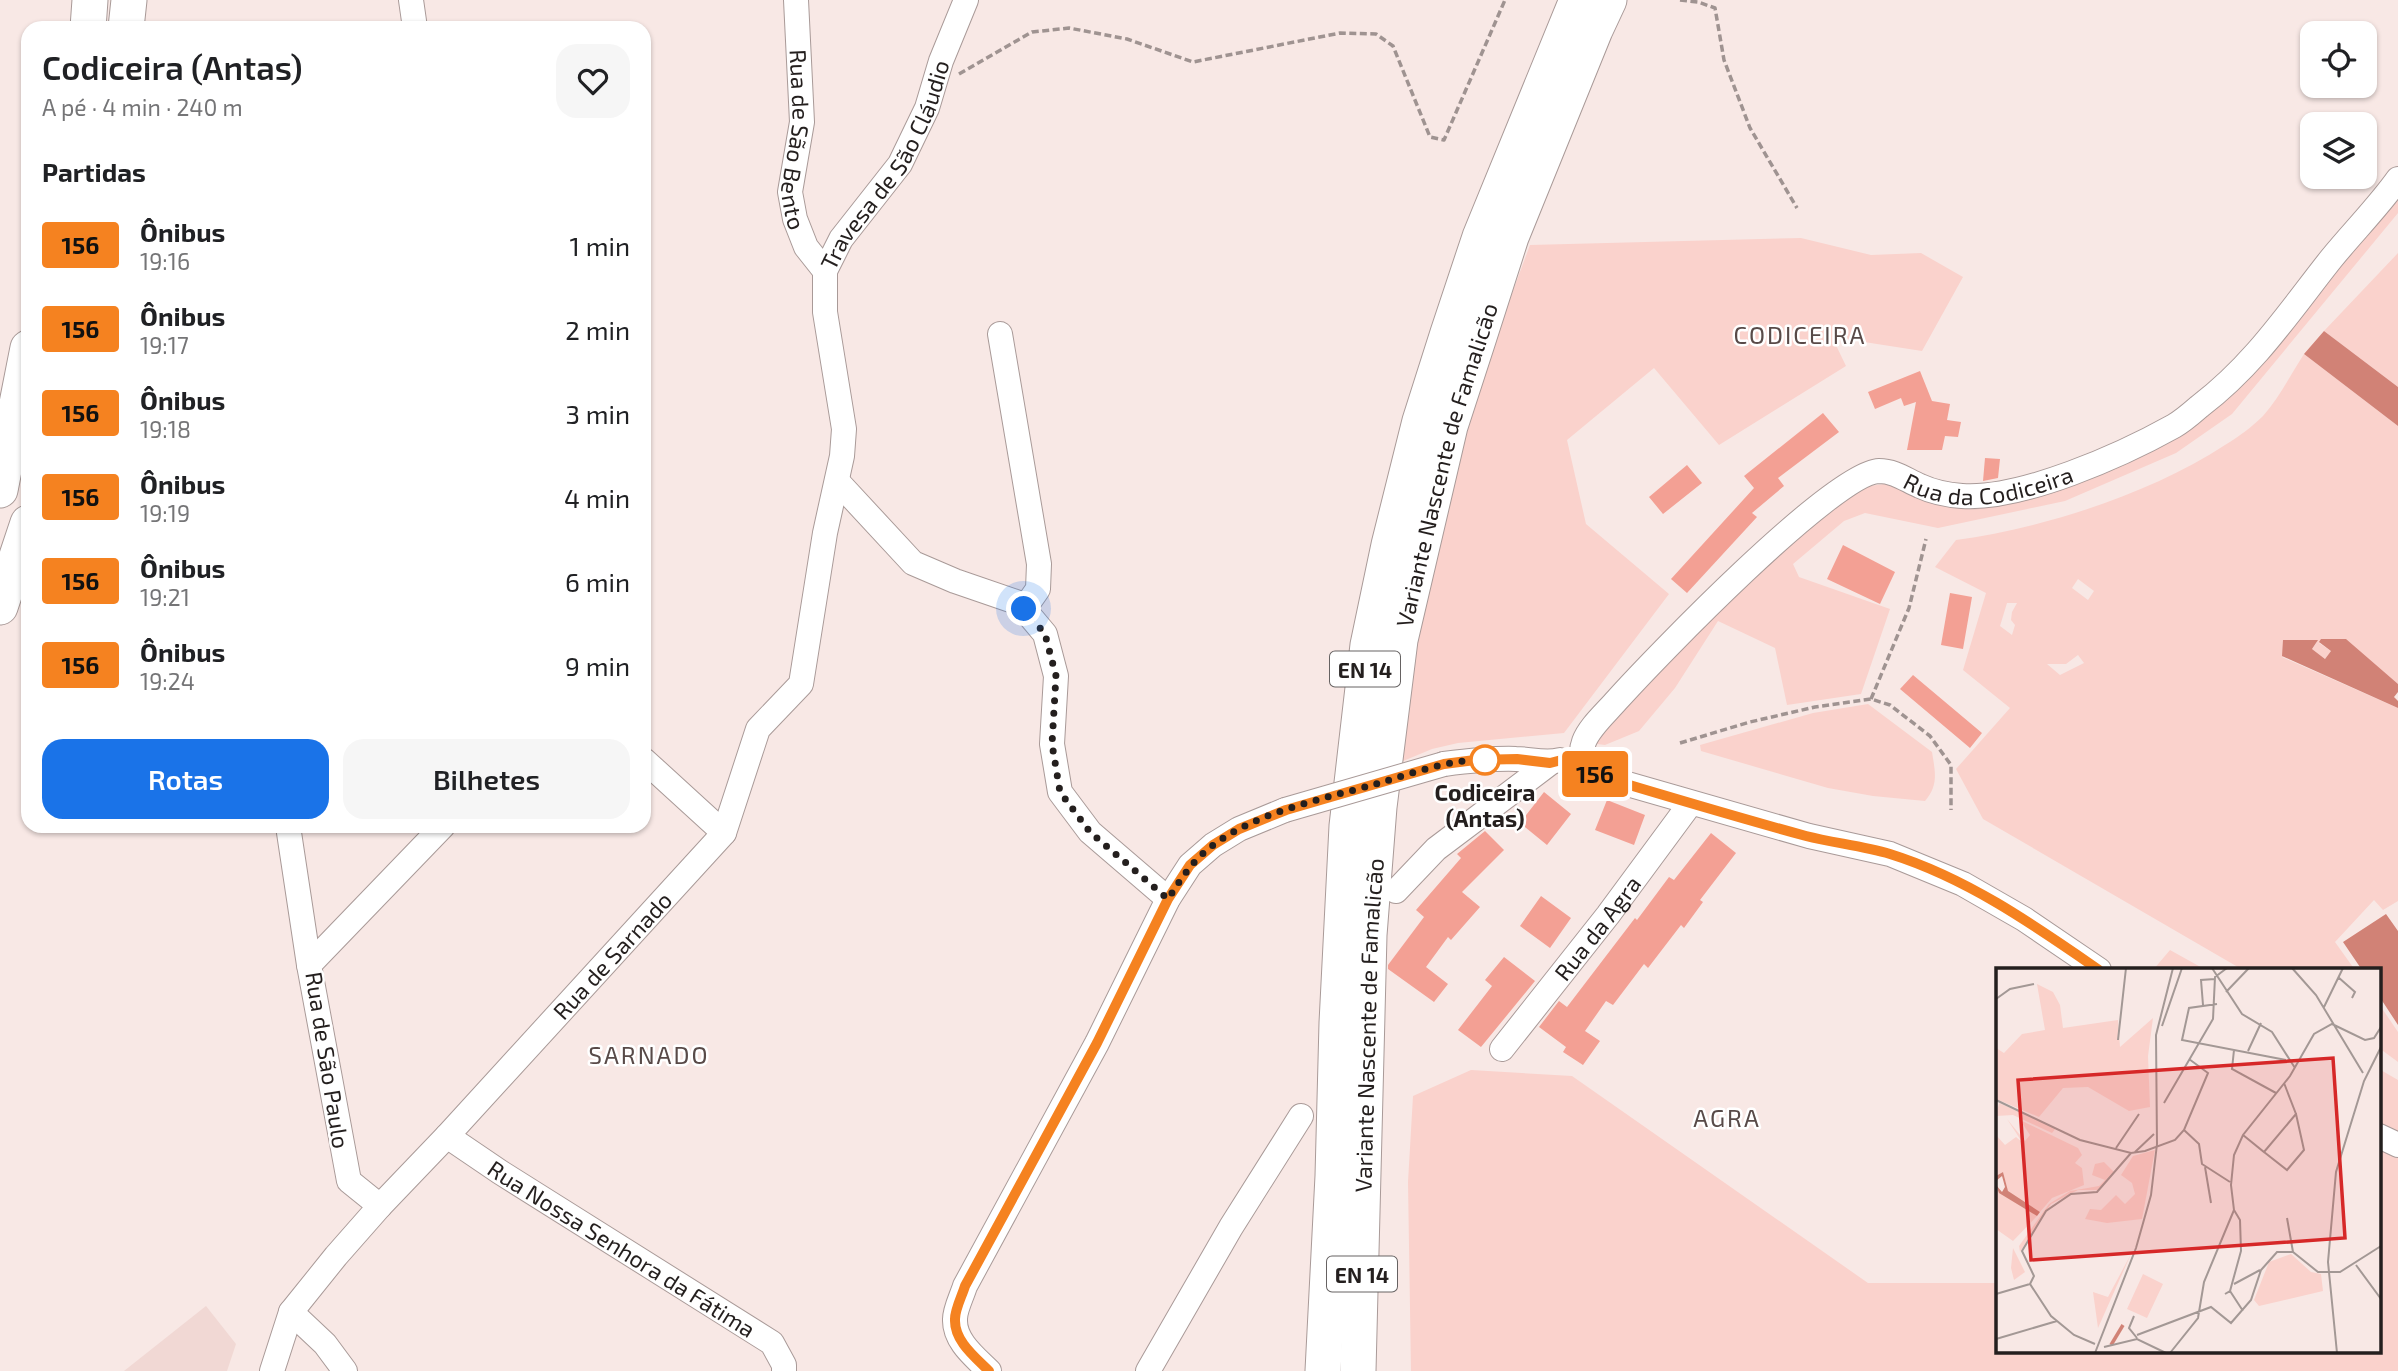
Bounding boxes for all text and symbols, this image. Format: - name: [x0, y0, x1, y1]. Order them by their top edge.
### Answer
- map controls: [2300, 21, 2377, 189]
- button: locate: [2300, 21, 2377, 98]
- button: heart: [556, 44, 630, 118]
- text: Codiceira (Antas): [42, 47, 302, 87]
- street label: Rua de São Bento: [776, 49, 816, 234]
- street label: Travesa de São Cláudio: [814, 57, 955, 274]
- text: A pé · 4 min · 240 m: [42, 93, 243, 121]
- button: layers: [2300, 112, 2377, 189]
- text: Partidas: [42, 156, 146, 187]
- text: Ônibus: [140, 216, 225, 247]
- text: 156: [62, 230, 99, 259]
- text: 1 min: [570, 230, 630, 261]
- text: 19:16: [140, 247, 190, 275]
- street label: Variante Nascente de Famalicão: [1390, 299, 1503, 630]
- text: Ônibus: [140, 300, 225, 331]
- text: 156: [62, 314, 99, 343]
- text: 2 min: [565, 314, 630, 345]
- district label: CODICEIRA: [1734, 320, 1866, 349]
- text: 19:17: [140, 331, 189, 359]
- text: Ônibus: [140, 384, 225, 415]
- text: 156: [62, 398, 99, 427]
- text: 3 min: [565, 398, 630, 429]
- text: 19:18: [140, 415, 191, 443]
- street label: Rua da Codiceira: [1899, 460, 2077, 510]
- text: Ônibus: [140, 468, 225, 499]
- text: 156: [62, 482, 99, 511]
- text: 4 min: [564, 482, 630, 513]
- text: 19:19: [140, 499, 190, 527]
- text: Ônibus: [140, 552, 225, 583]
- text: 156: [62, 566, 99, 595]
- text: 6 min: [565, 566, 630, 597]
- text: 19:21: [140, 583, 190, 611]
- your location: [1006, 591, 1041, 626]
- text: Ônibus: [140, 636, 225, 667]
- text: 156: [62, 650, 99, 679]
- text: 9 min: [565, 650, 630, 681]
- road number: EN 14: [1330, 652, 1400, 686]
- text: 19:24: [140, 667, 195, 695]
- button: Rotas: [42, 739, 329, 819]
- button: Bilhetes: [343, 739, 630, 819]
- marker: Codiceira (Antas): [1470, 745, 1500, 775]
- line badge: 156: [1555, 751, 1635, 797]
- text: 156: [1576, 759, 1614, 788]
- place label: Codiceira (Antas): [1435, 778, 1535, 832]
- street label: Variante Nascente de Famalicão: [1349, 857, 1389, 1193]
- street label: Rua da Agra: [1548, 870, 1646, 986]
- street label: Rua de Sarnado: [547, 886, 677, 1025]
- inset map: [1996, 968, 2380, 1354]
- street label: Rua de São Paulo: [300, 970, 356, 1150]
- district label: SARNADO: [588, 1040, 710, 1069]
- district label: AGRA: [1693, 1103, 1761, 1132]
- street label: Rua Nossa Senhora da Fátima: [483, 1154, 761, 1343]
- road number: EN 14: [1327, 1256, 1397, 1292]

